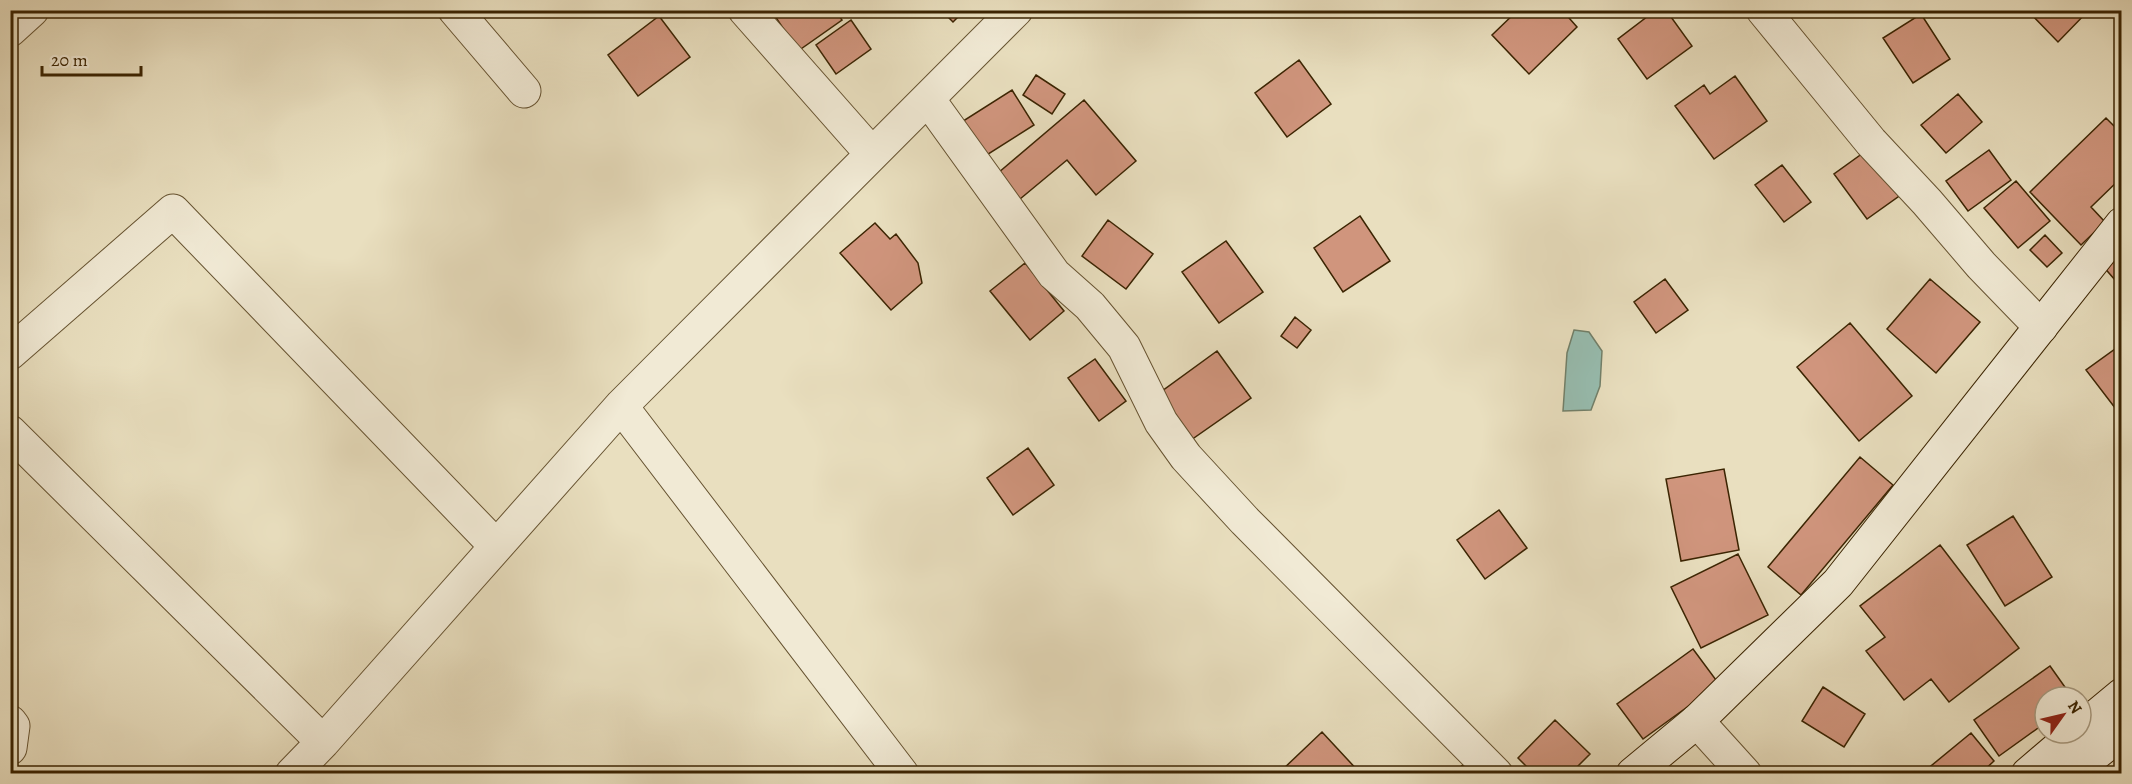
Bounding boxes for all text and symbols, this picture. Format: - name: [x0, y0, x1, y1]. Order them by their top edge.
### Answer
- scale bar: [42, 39, 141, 77]
- text: 20 m: [51, 48, 88, 72]
- north arrow: [2033, 685, 2093, 745]
- text: N: [2062, 696, 2087, 718]

